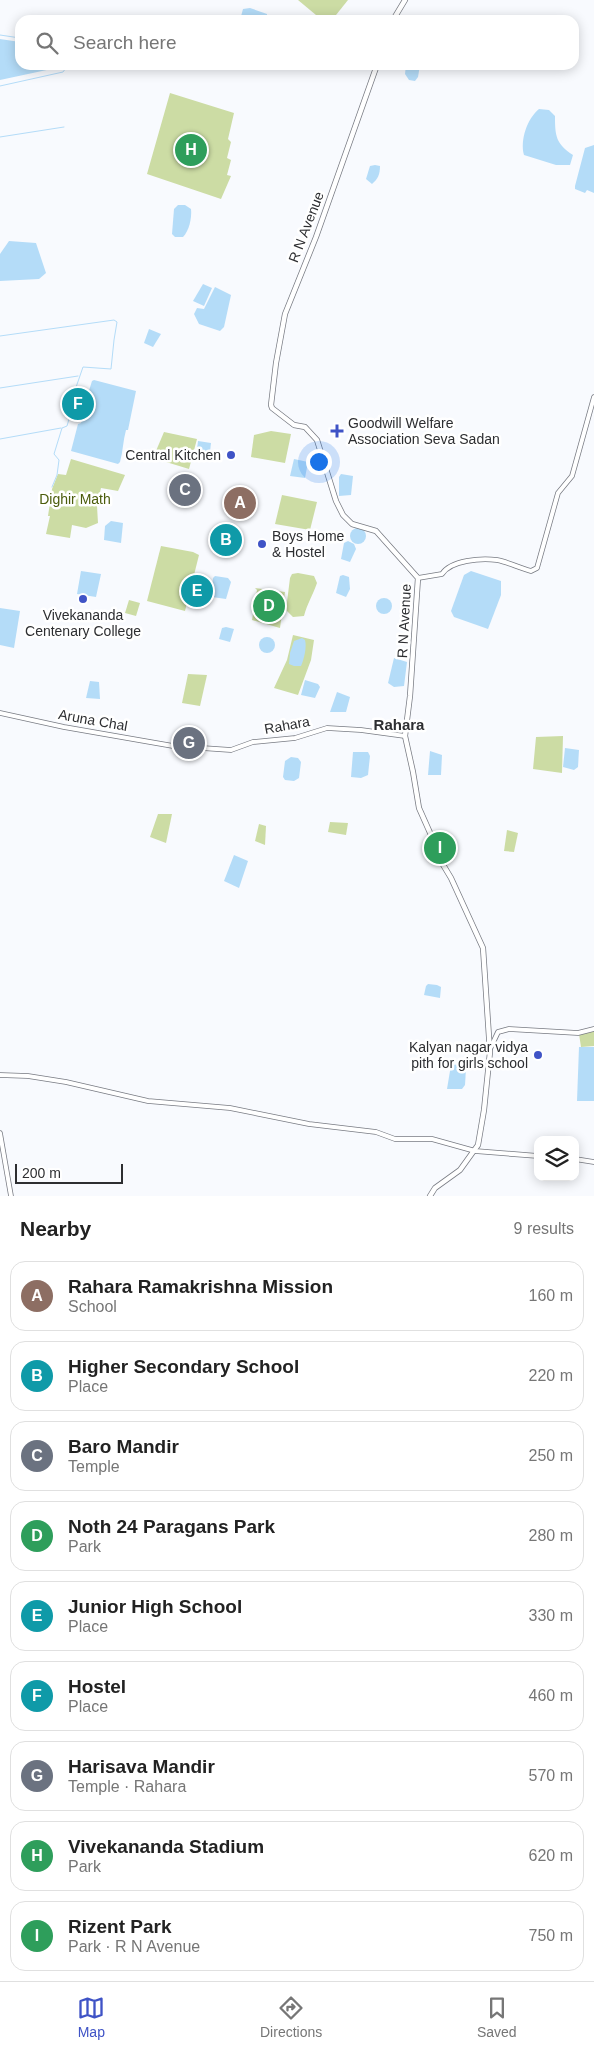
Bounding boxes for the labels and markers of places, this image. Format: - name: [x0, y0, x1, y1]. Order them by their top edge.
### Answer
- pin: H: [175, 131, 207, 169]
- pin: F: [62, 385, 94, 423]
- place label: Goodwill Welfare Association Seva Sadan: [348, 415, 500, 447]
- marker: Goodwill Welfare Association Seva Sadan: [330, 424, 344, 438]
- place label: Central Kitchen: [125, 447, 221, 463]
- marker: Central Kitchen: [225, 449, 237, 461]
- pin: C: [169, 471, 201, 509]
- pin: A: [224, 484, 256, 522]
- pin: B: [210, 521, 242, 559]
- place label: Boys Home & Hostel: [272, 528, 345, 560]
- marker: Boys Home & Hostel: [256, 538, 268, 550]
- pin: E: [181, 572, 213, 610]
- pin: D: [253, 587, 285, 625]
- marker: Vivekananda Centenary College: [77, 593, 89, 605]
- place label: Vivekananda Centenary College: [25, 607, 141, 639]
- pin: G: [173, 724, 205, 762]
- pin: I: [424, 829, 456, 867]
- place label: Kalyan nagar vidya pith for girls school: [409, 1039, 528, 1071]
- marker: Kalyan nagar vidya pith for girls school: [532, 1049, 544, 1061]

